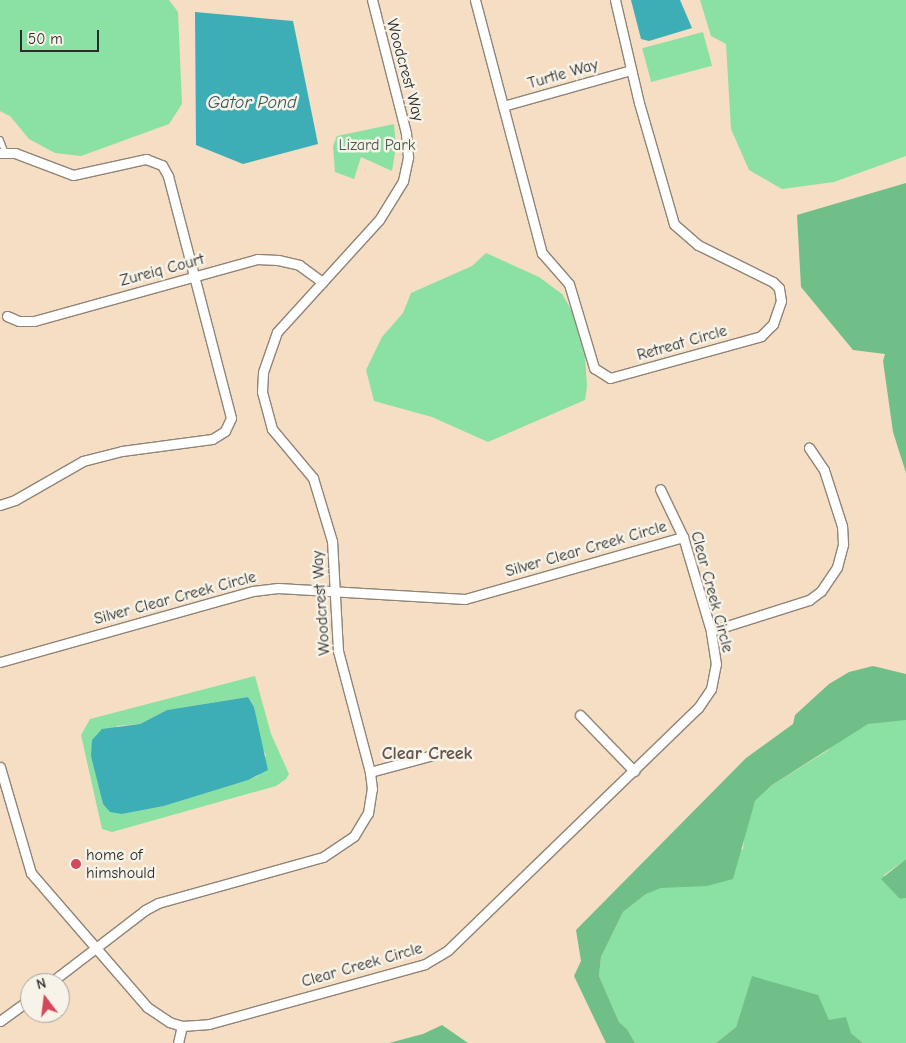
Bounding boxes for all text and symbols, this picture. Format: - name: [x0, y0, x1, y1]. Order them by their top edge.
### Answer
- street label: Woodcrest Way: [382, 17, 428, 123]
- scale bar: [22, 20, 101, 52]
- text: 50 m: [28, 30, 63, 48]
- street label: Turtle Way: [526, 55, 600, 93]
- water label: Gator Pond: [207, 92, 297, 114]
- park label: Lizard Park: [339, 135, 415, 155]
- street label: Zureiq Court: [118, 250, 206, 290]
- street label: Retreat Circle: [635, 321, 729, 365]
- street label: Silver Clear Creek Circle: [503, 517, 669, 581]
- street label: Clear Creek Circle: [687, 529, 737, 655]
- street label: Woodcrest Way: [308, 550, 334, 656]
- street label: Silver Clear Creek Circle: [92, 567, 258, 629]
- district label: Clear Creek: [382, 743, 472, 765]
- place label: home of himshould: [86, 845, 155, 883]
- marker: home of himshould: [70, 858, 82, 870]
- street label: Clear Creek Circle: [299, 939, 425, 991]
- north arrow: [20, 973, 70, 1023]
- text: N: [35, 975, 48, 993]

